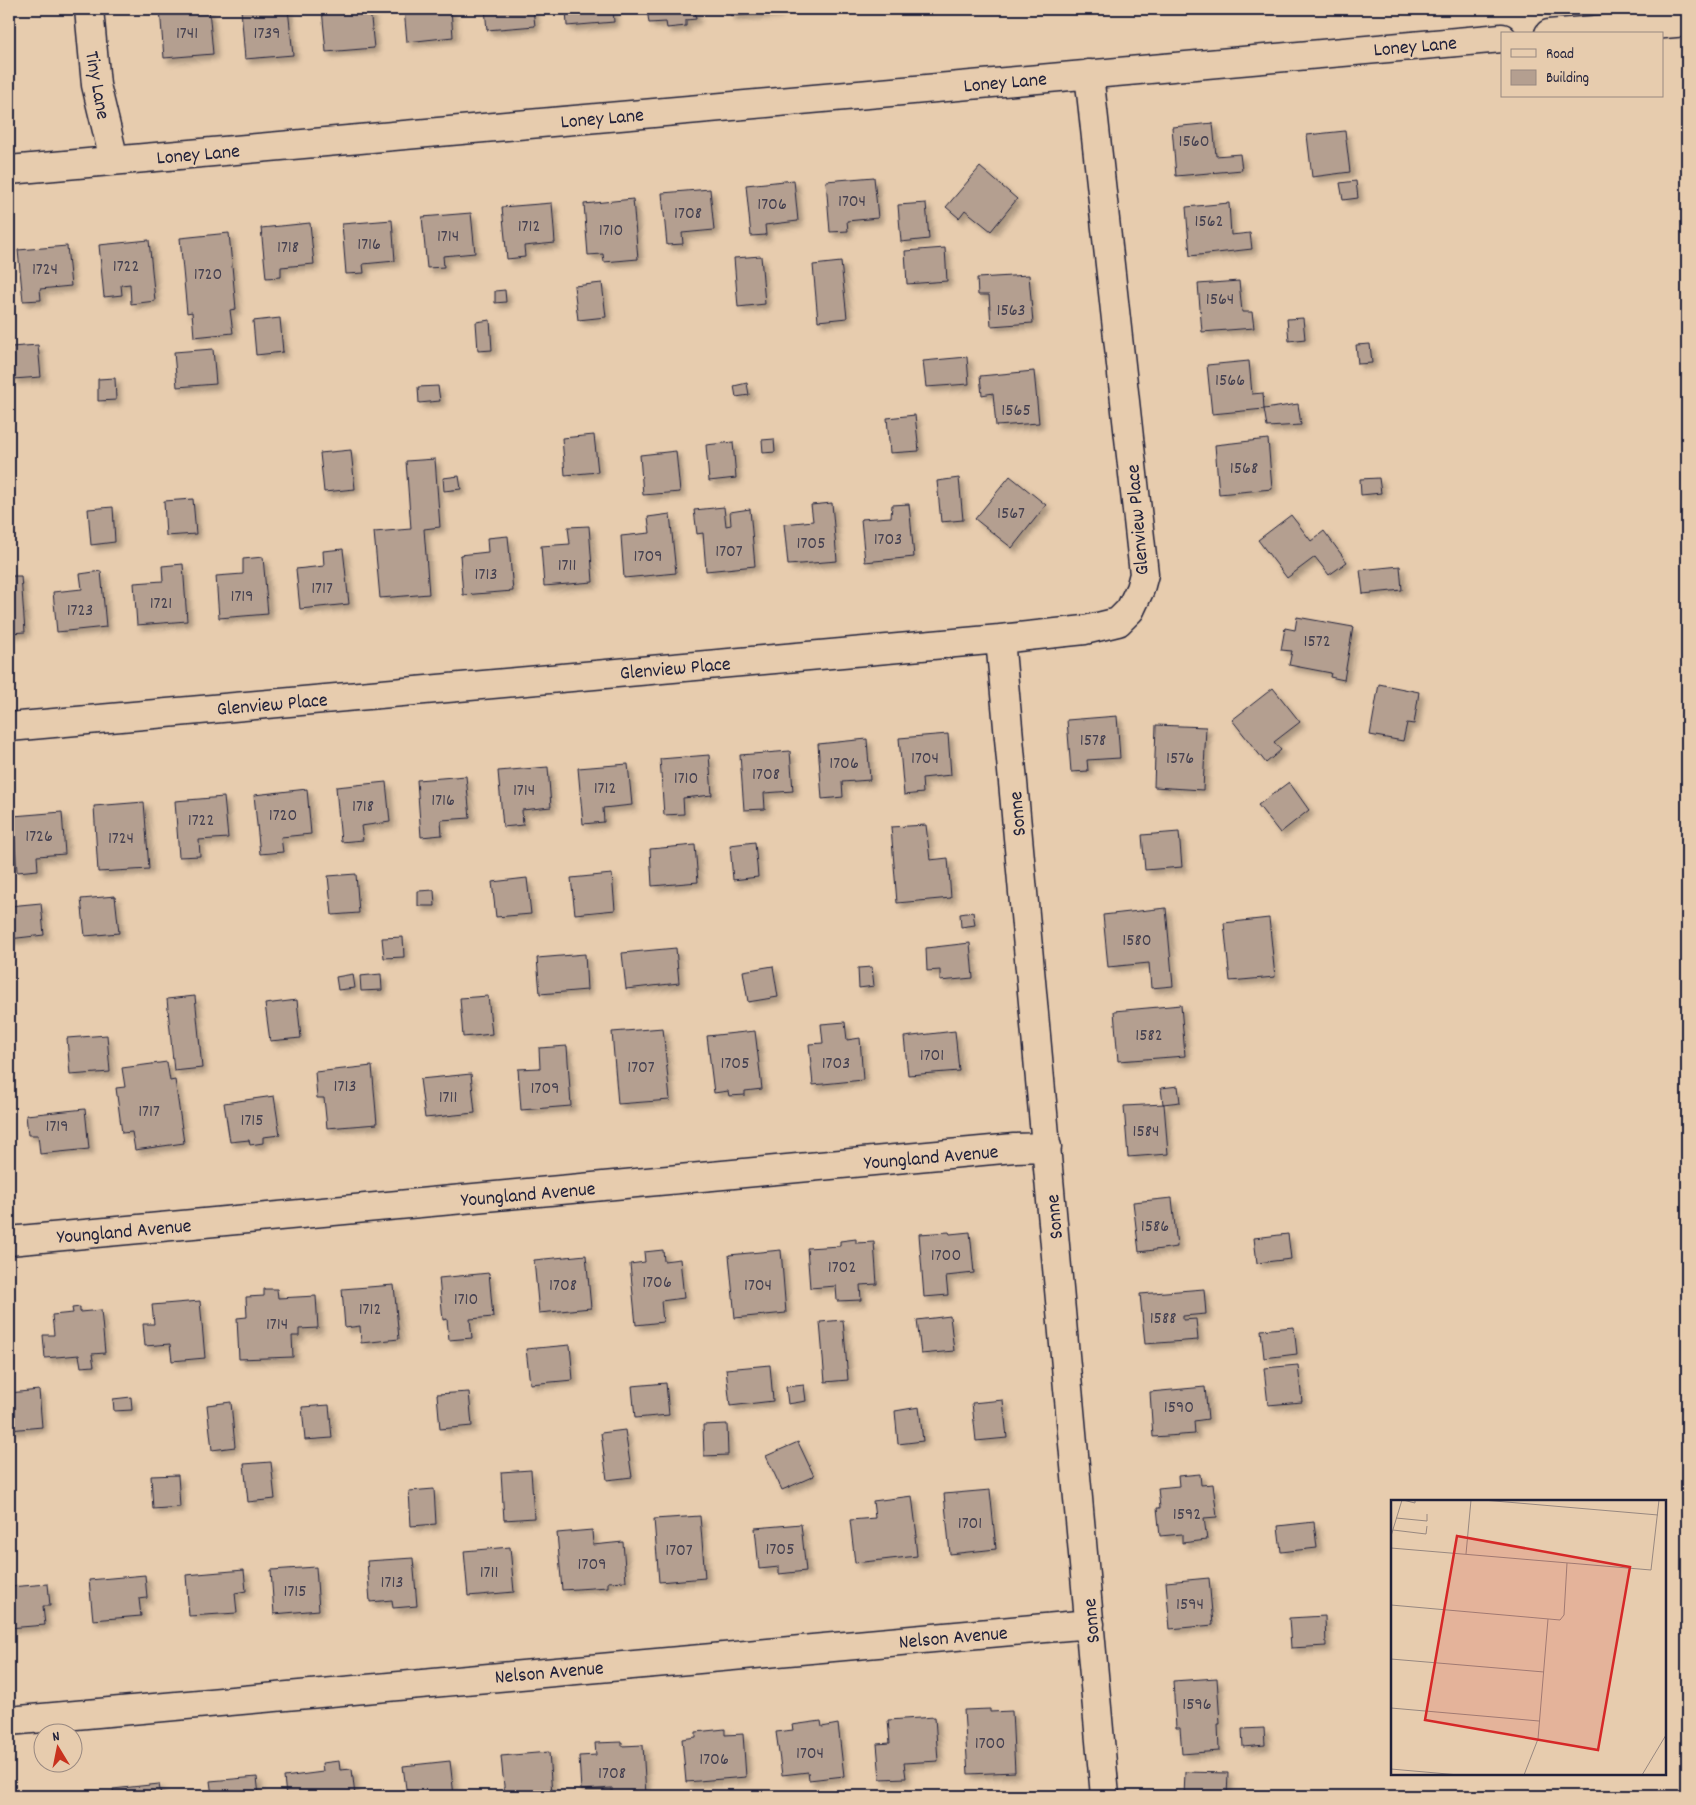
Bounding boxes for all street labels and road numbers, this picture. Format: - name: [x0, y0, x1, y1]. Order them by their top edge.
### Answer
- street label: Loney Lane: [1372, 30, 1458, 66]
- street label: Tiny Lane: [76, 49, 116, 122]
- street label: Loney Lane: [962, 66, 1048, 102]
- street label: Loney Lane: [559, 102, 645, 138]
- street label: Loney Lane: [155, 138, 241, 174]
- street label: Glenview Place: [1120, 463, 1158, 576]
- street label: Glenview Place: [619, 651, 732, 689]
- street label: Glenview Place: [216, 687, 329, 725]
- street label: Sonne: [1003, 790, 1035, 837]
- street label: Youngland Avenue: [863, 1139, 1000, 1179]
- street label: Youngland Avenue: [460, 1176, 597, 1216]
- street label: Sonne: [1040, 1193, 1072, 1240]
- street label: Youngland Avenue: [56, 1213, 193, 1253]
- street label: Sonne: [1077, 1597, 1109, 1644]
- street label: Nelson Avenue: [898, 1620, 1009, 1658]
- street label: Nelson Avenue: [494, 1655, 605, 1693]

